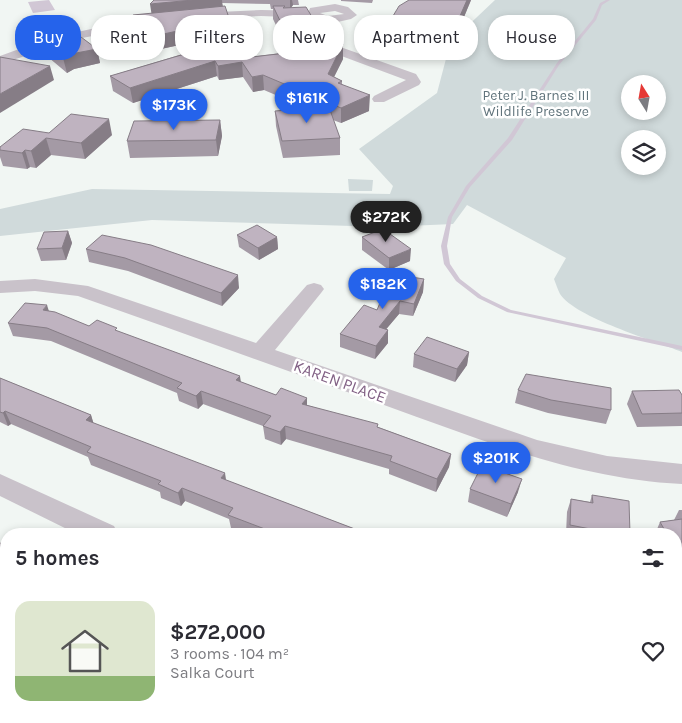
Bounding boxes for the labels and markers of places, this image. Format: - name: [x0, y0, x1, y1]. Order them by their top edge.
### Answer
- pin: $161K: [272, 82, 342, 124]
- pin: $173K: [139, 88, 209, 131]
- pin: $272K: [351, 200, 421, 243]
- pin: $182K: [348, 268, 418, 310]
- pin: $201K: [461, 442, 531, 484]

